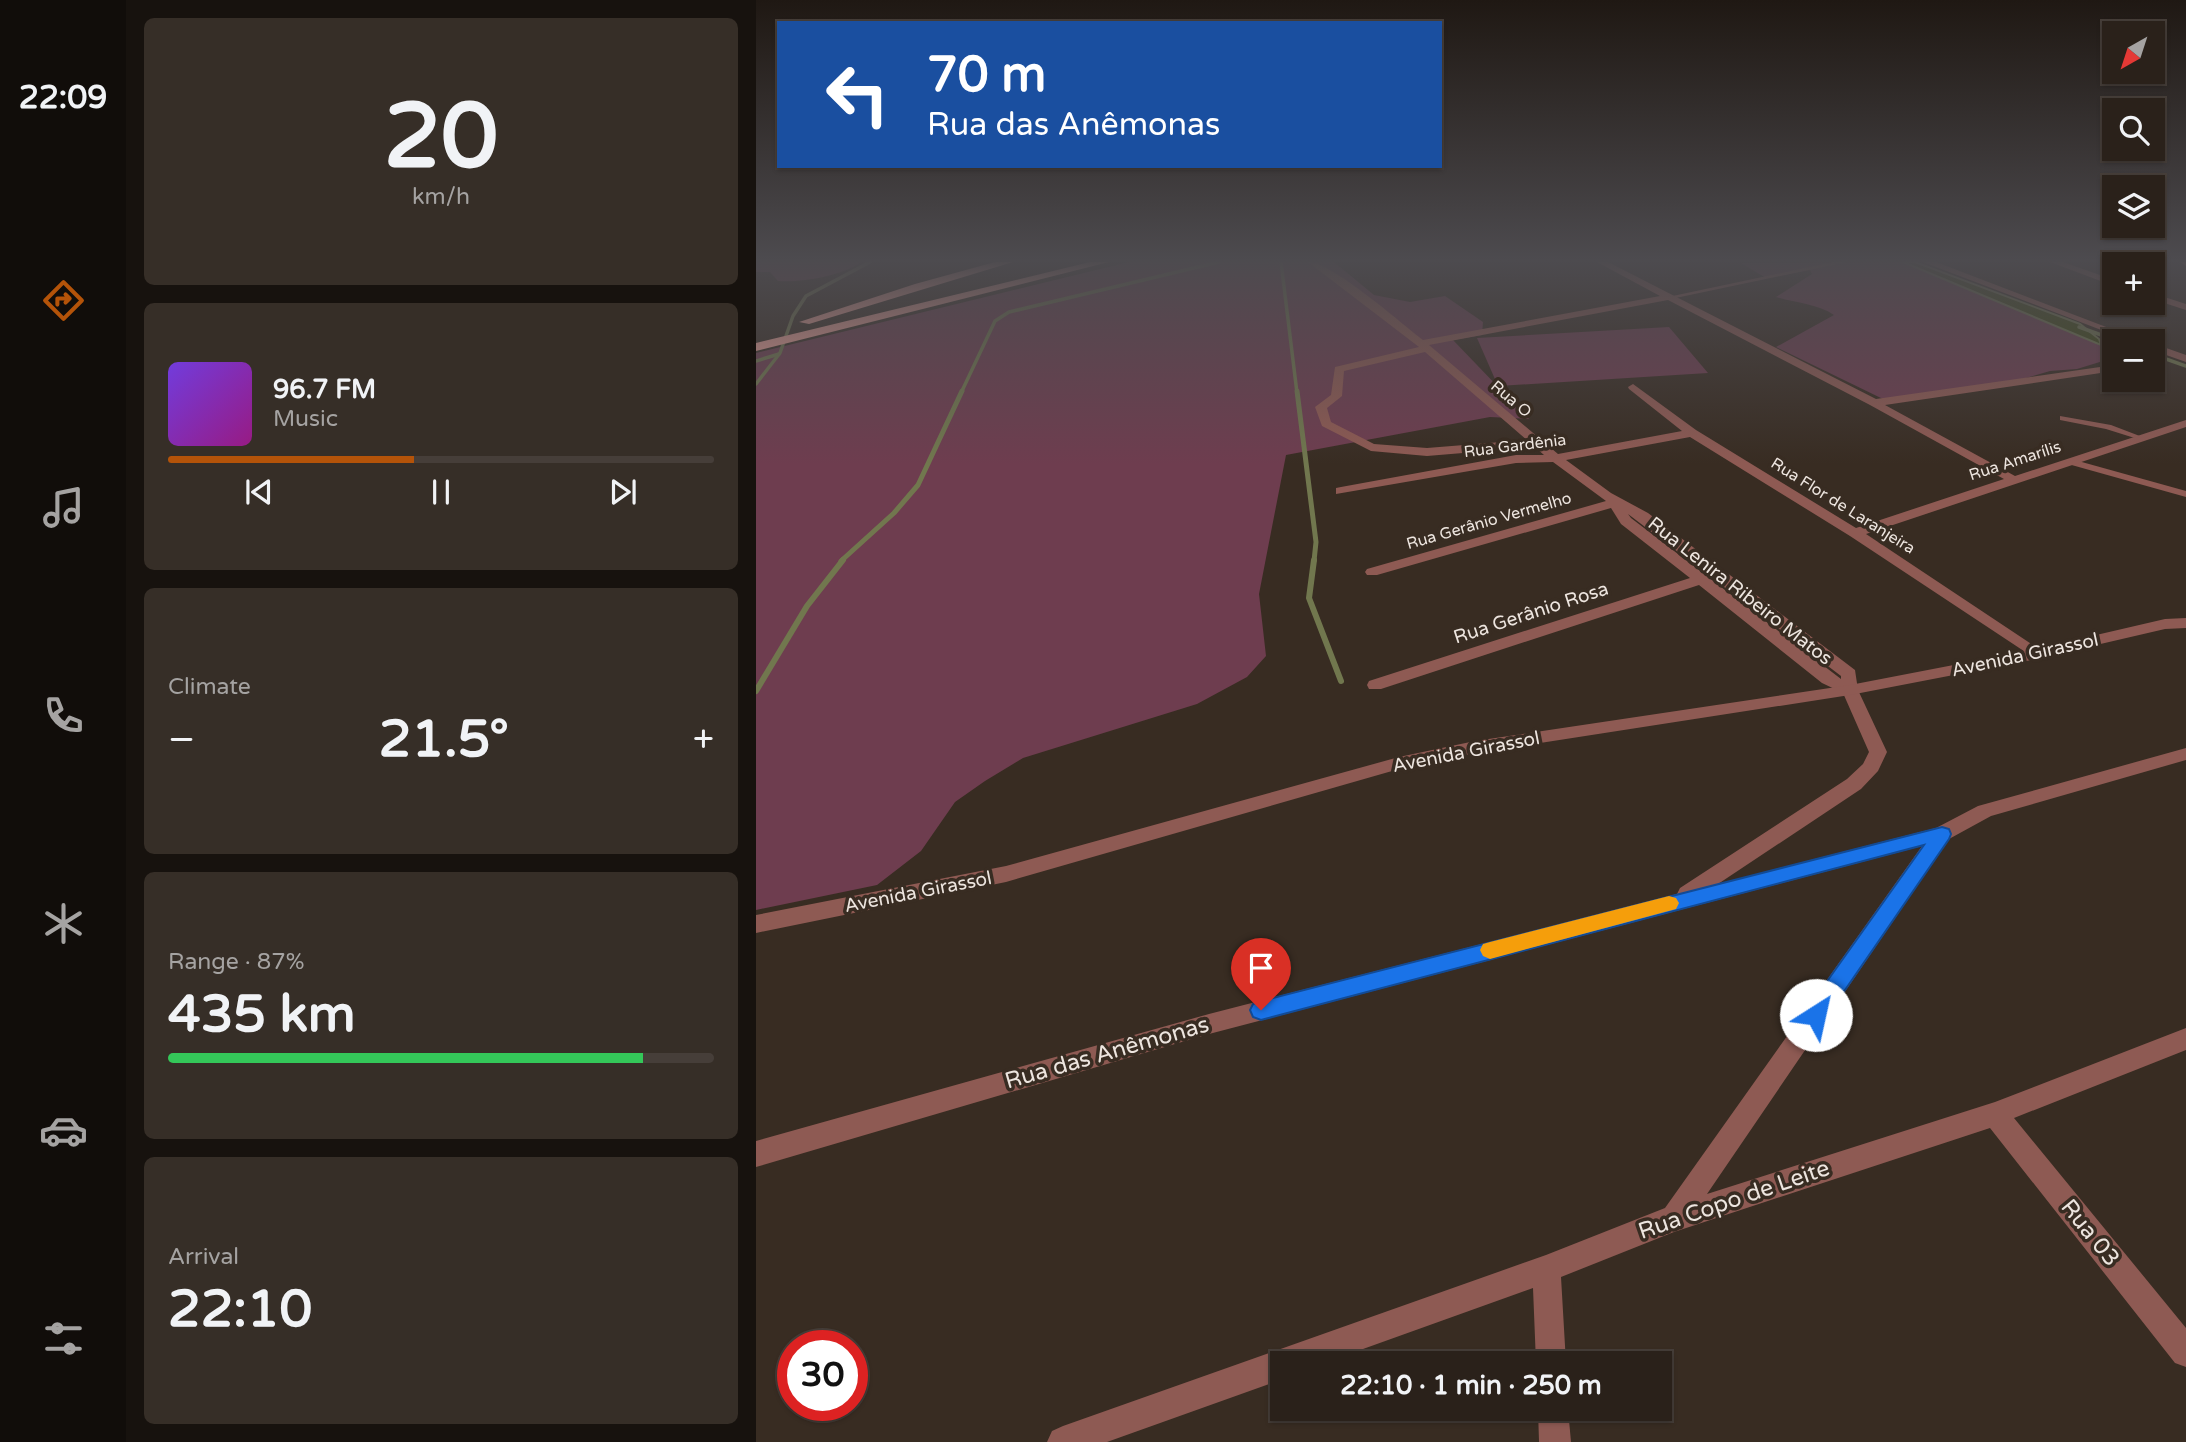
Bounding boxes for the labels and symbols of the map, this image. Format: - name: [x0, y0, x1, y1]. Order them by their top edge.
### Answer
- north arrow: [2102, 21, 2165, 84]
- street label: Rua O: [1486, 376, 1536, 422]
- street label: Rua Gardênia: [1463, 430, 1567, 462]
- street label: Rua Amarílis: [1966, 437, 2064, 485]
- street label: Rua Flor de Laranjeira: [1767, 453, 1919, 559]
- street label: Rua Gerânio Vermelho: [1404, 488, 1574, 554]
- street label: Rua Lenira Ribeiro Matos: [1644, 512, 1836, 670]
- street label: Rua Gerânio Rosa: [1451, 578, 1611, 648]
- street label: Avenida Girassol: [1950, 629, 2100, 681]
- street label: Avenida Girassol: [1390, 727, 1542, 777]
- street label: Avenida Girassol: [842, 867, 994, 917]
- pin: [1231, 938, 1291, 1010]
- position arrow: [1779, 978, 1853, 1052]
- street label: Rua das Anêmonas: [1002, 1010, 1212, 1096]
- street label: Rua Copo de Leite: [1635, 1154, 1833, 1246]
- street label: Rua 03: [2055, 1194, 2125, 1272]
- speed limit sign: 30: [777, 1330, 868, 1421]

